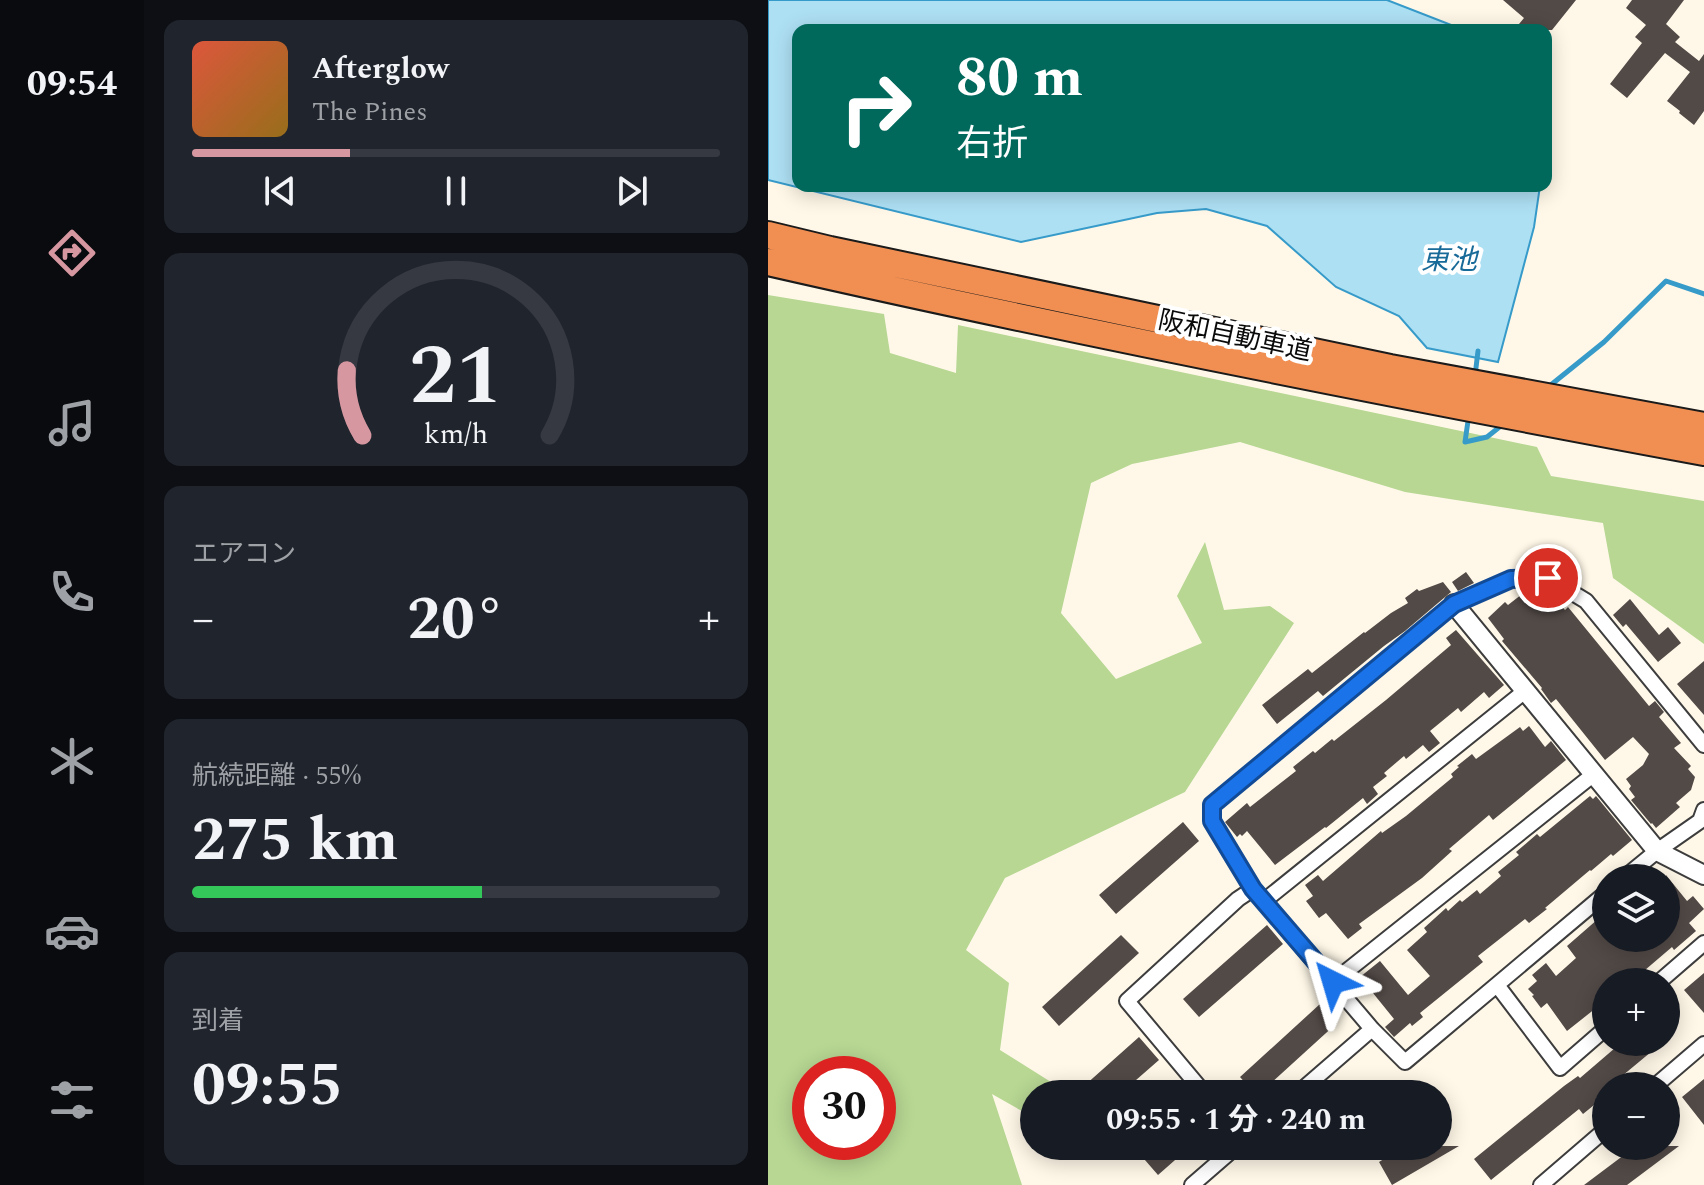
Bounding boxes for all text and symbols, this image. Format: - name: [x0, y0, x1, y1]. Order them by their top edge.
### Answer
- text: 80 m: [956, 36, 1083, 121]
- text: Afterglow: [312, 46, 449, 92]
- icon: right: [824, 56, 928, 160]
- text: 09:54: [27, 57, 117, 112]
- text: The Pines: [312, 92, 427, 132]
- text: 右折: [956, 117, 1028, 172]
- icon: previous: [258, 169, 302, 213]
- icon: pause: [434, 169, 478, 213]
- icon: next: [610, 169, 654, 213]
- icon: directions: [44, 225, 100, 281]
- water label: 東池: [1421, 239, 1480, 282]
- street label: 阪和自動車道: [1155, 300, 1315, 372]
- text: 21: [409, 313, 503, 440]
- icon: music: [44, 395, 100, 451]
- text: km/h: [424, 413, 488, 456]
- text: エアコン: [192, 534, 296, 574]
- pin: [1514, 544, 1582, 612]
- icon: arrive: [1526, 556, 1570, 600]
- icon: phone: [44, 564, 100, 620]
- text: 20°: [407, 574, 505, 666]
- text: −: [192, 586, 214, 653]
- text: +: [698, 586, 720, 653]
- icon: climate: [44, 733, 100, 789]
- text: 航続距離 · 55%: [192, 756, 361, 796]
- text: 275 km: [192, 795, 398, 887]
- map controls: [1592, 864, 1680, 1160]
- button: layers: [1592, 864, 1680, 952]
- icon: car: [44, 903, 100, 959]
- position arrow: [1291, 940, 1375, 1024]
- button: +: [1592, 968, 1680, 1056]
- text: 到着: [192, 1001, 244, 1041]
- text: 09:55: [192, 1040, 343, 1132]
- speed limit sign: 30: [792, 1056, 896, 1160]
- icon: filters: [44, 1072, 100, 1128]
- button: −: [1592, 1072, 1680, 1160]
- text: 09:55 · 1 分 · 240 m: [1106, 1097, 1366, 1143]

